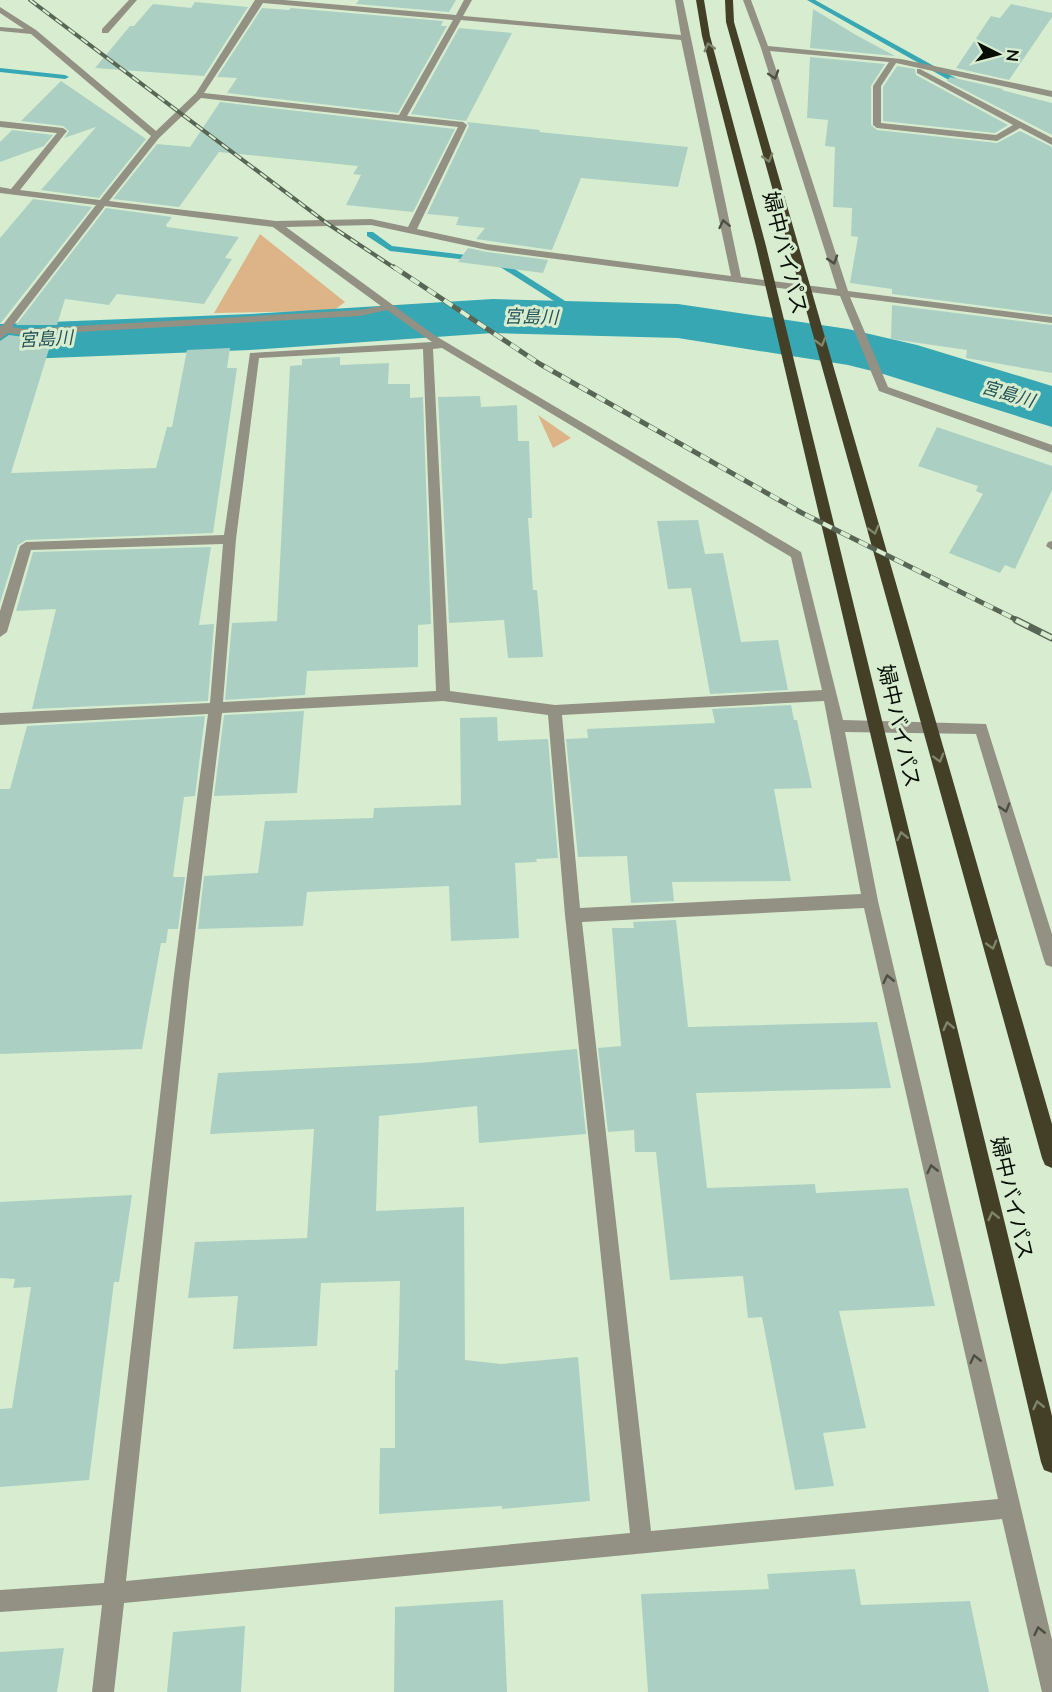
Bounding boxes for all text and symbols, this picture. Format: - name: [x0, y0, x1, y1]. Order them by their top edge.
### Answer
- north arrow: [968, 24, 1028, 84]
- one-way arrow: [703, 42, 716, 52]
- text: N: [1003, 48, 1024, 63]
- one-way arrow: [767, 69, 779, 80]
- one-way arrow: [761, 152, 773, 163]
- street label: 婦中バイパス: [759, 189, 814, 317]
- one-way arrow: [719, 219, 732, 229]
- one-way arrow: [826, 254, 839, 265]
- water label: 宮島川: [504, 305, 560, 328]
- water label: 宮島川: [18, 325, 75, 350]
- one-way arrow: [814, 336, 826, 347]
- water label: 宮島川: [979, 375, 1039, 412]
- one-way arrow: [867, 524, 879, 534]
- street label: 婦中バイパス: [874, 662, 927, 790]
- one-way arrow: [932, 752, 944, 763]
- one-way arrow: [998, 802, 1010, 812]
- one-way arrow: [897, 832, 910, 842]
- one-way arrow: [985, 939, 997, 950]
- one-way arrow: [883, 974, 896, 984]
- one-way arrow: [942, 1021, 955, 1031]
- street label: 婦中バイパス: [987, 1134, 1040, 1262]
- one-way arrow: [926, 1164, 939, 1174]
- one-way arrow: [987, 1211, 1000, 1221]
- one-way arrow: [970, 1355, 983, 1365]
- one-way arrow: [1033, 1400, 1046, 1410]
- one-way arrow: [1033, 1626, 1046, 1636]

